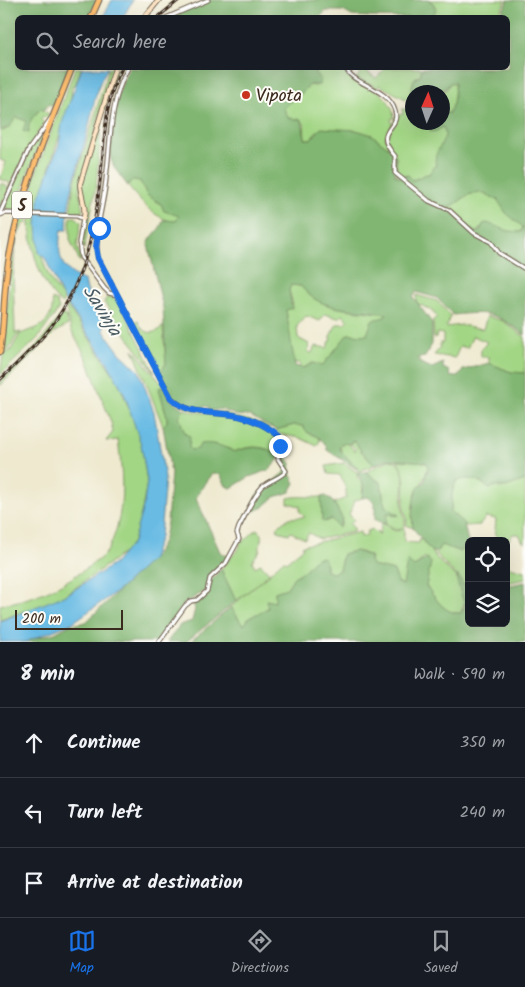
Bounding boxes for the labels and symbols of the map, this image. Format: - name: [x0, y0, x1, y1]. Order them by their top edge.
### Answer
- place label: Vipota: [256, 82, 302, 111]
- north arrow: [405, 85, 450, 130]
- marker: Vipota: [240, 89, 252, 101]
- road number: 5: [12, 192, 32, 218]
- route start: [88, 217, 111, 240]
- water label: Savinja: [74, 280, 129, 343]
- route end: [269, 435, 292, 458]
- scale bar: [15, 607, 122, 630]

